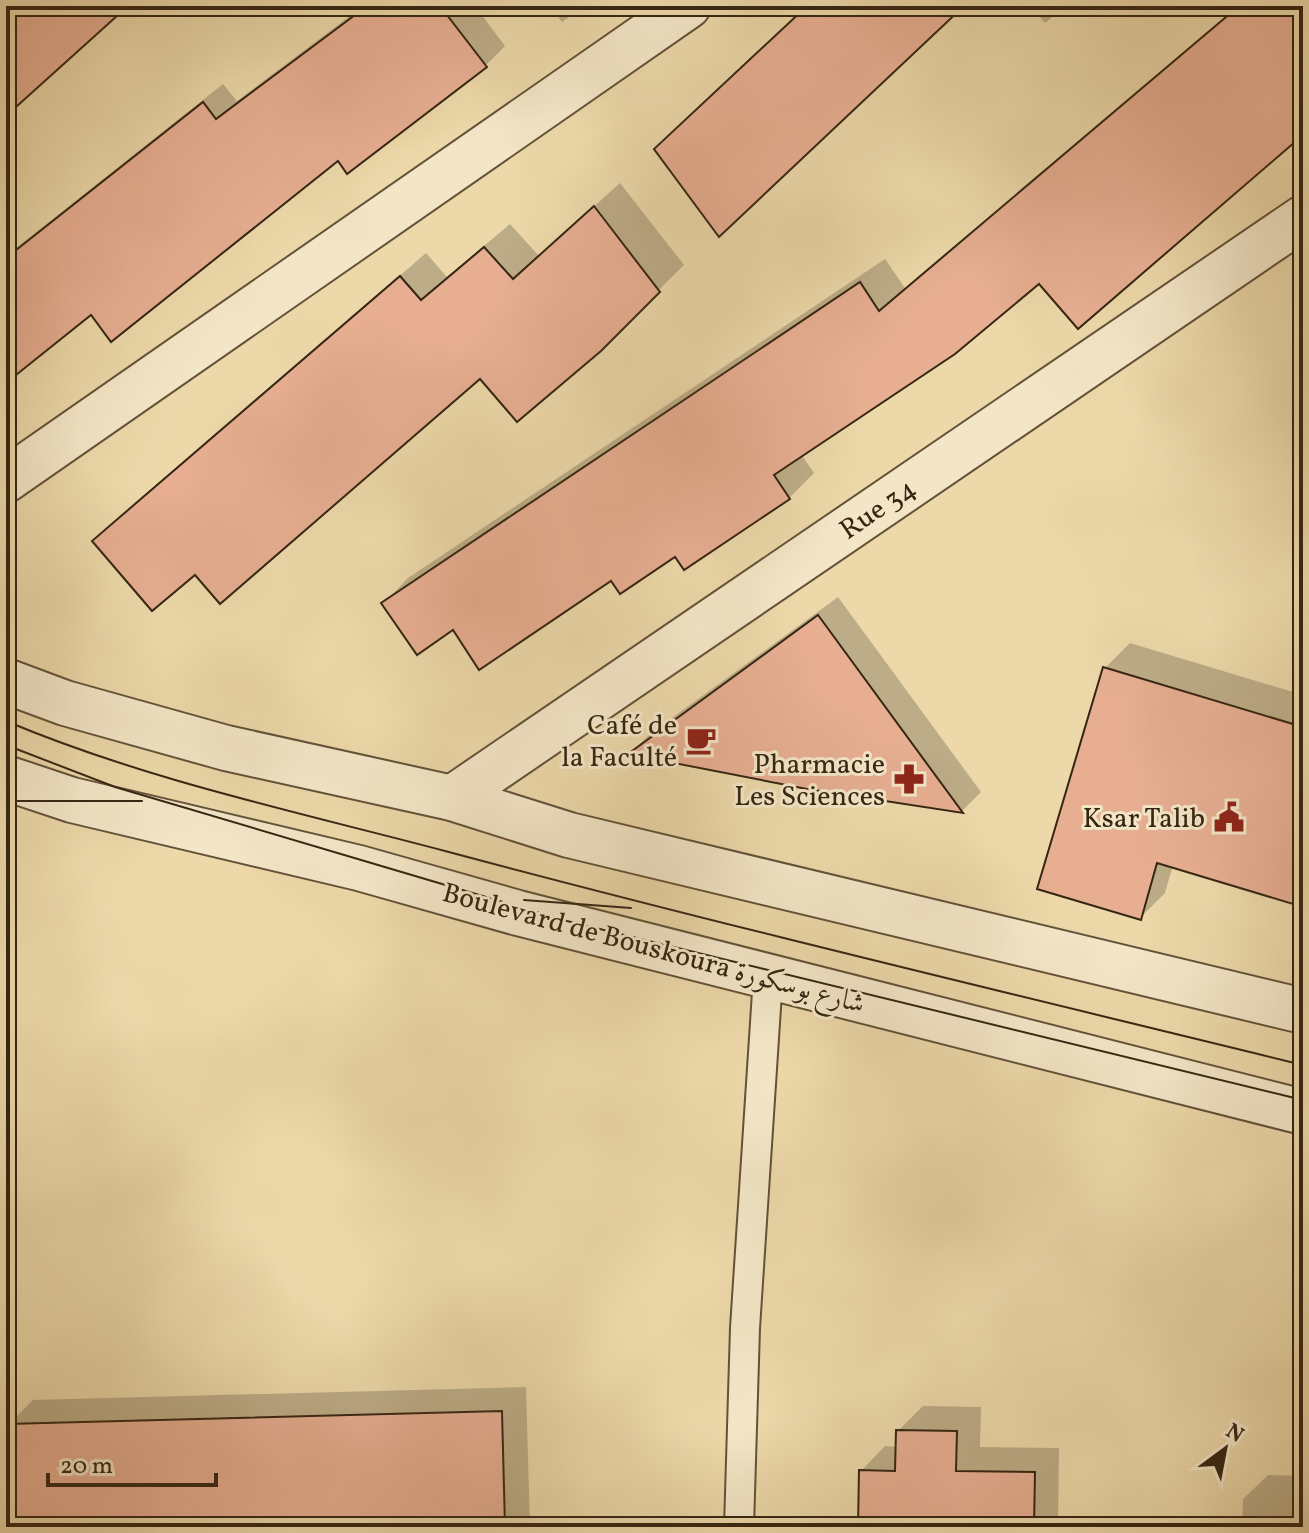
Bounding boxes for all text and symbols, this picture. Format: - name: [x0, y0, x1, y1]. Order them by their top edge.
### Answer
- street label: Rue 34: [832, 470, 924, 550]
- place label: Café de la Faculté: [561, 707, 677, 778]
- cafe icon: Café de la Faculté: [684, 723, 718, 757]
- place label: Pharmacie Les Sciences: [734, 746, 885, 817]
- pharmacy icon: Pharmacie Les Sciences: [892, 762, 926, 796]
- place label: Ksar Talib: [1083, 800, 1205, 839]
- public building icon: Ksar Talib: [1212, 800, 1246, 834]
- street label: Boulevard de Bouskoura شارع بوسكورة: [437, 874, 869, 1027]
- north arrow: [1185, 1409, 1265, 1489]
- text: N: [1219, 1417, 1249, 1452]
- scale bar: [48, 1437, 216, 1487]
- text: 20 m: [60, 1450, 113, 1484]

